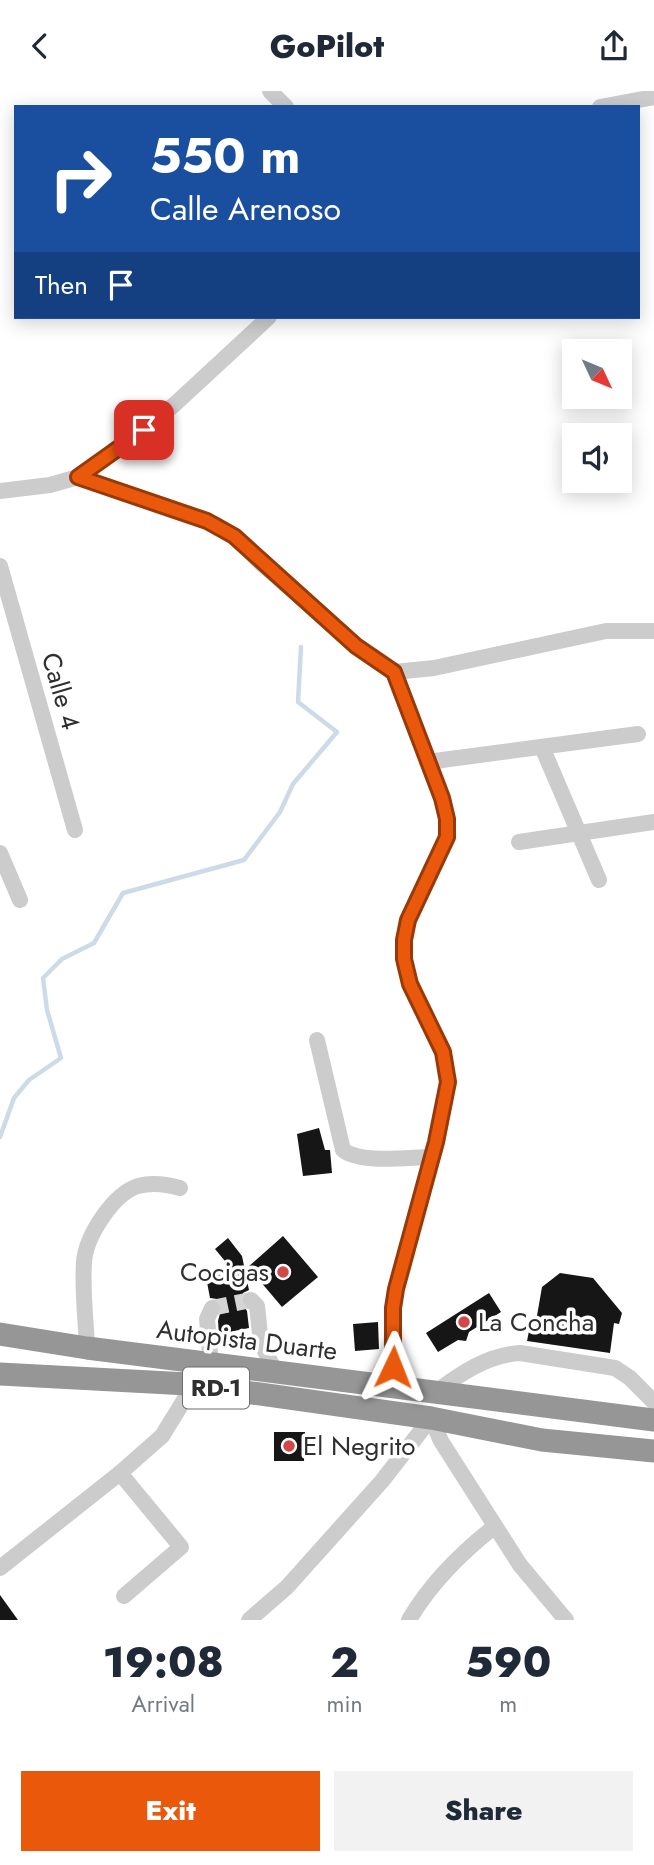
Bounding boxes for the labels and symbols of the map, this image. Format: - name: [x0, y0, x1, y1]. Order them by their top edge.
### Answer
- north arrow: [562, 339, 632, 409]
- pin: [114, 400, 174, 460]
- street label: Calle 4: [32, 648, 90, 734]
- place label: Cocigas: [180, 1253, 269, 1291]
- marker: Cocigas: [275, 1264, 291, 1280]
- place label: La Concha: [478, 1303, 594, 1341]
- street label: Autopista Duarte: [155, 1310, 339, 1370]
- marker: La Concha: [456, 1314, 472, 1330]
- position arrow: [356, 1330, 430, 1404]
- road number: RD-1: [183, 1367, 249, 1408]
- place label: El Negrito: [303, 1427, 416, 1465]
- marker: El Negrito: [281, 1438, 297, 1454]

